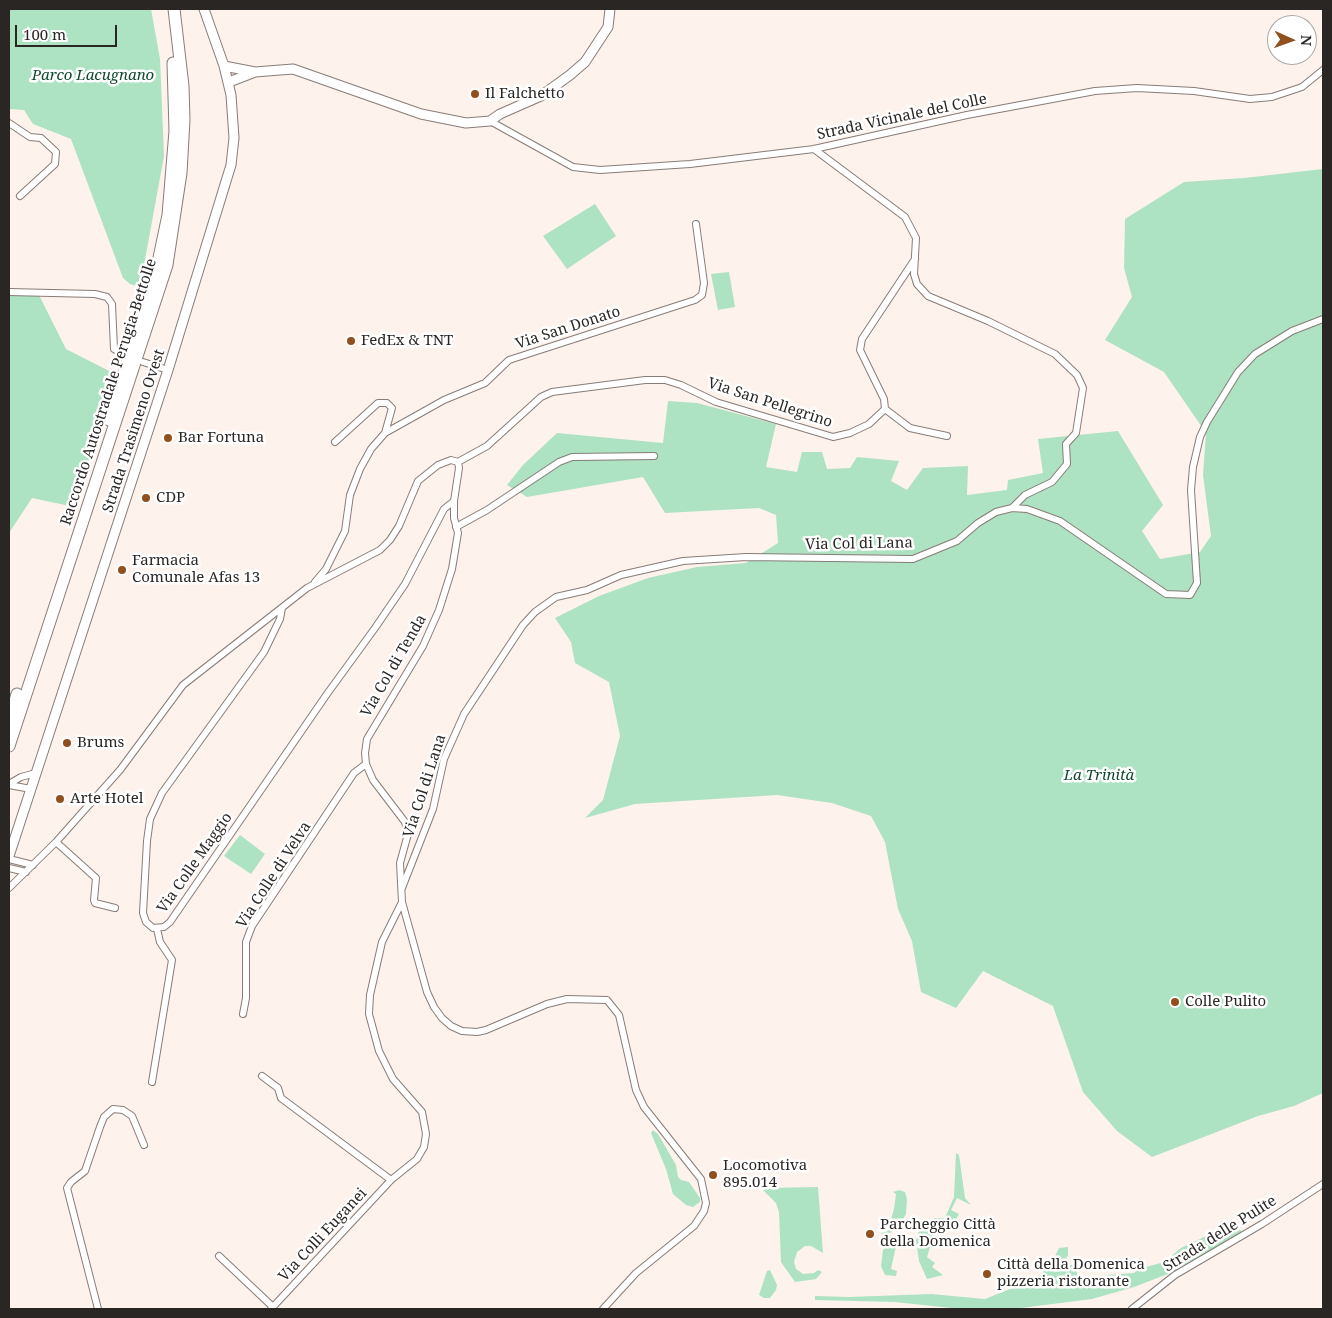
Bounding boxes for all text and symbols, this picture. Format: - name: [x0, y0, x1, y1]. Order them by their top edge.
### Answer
- scale bar: [18, 15, 120, 47]
- north arrow: [1267, 15, 1317, 65]
- text: 100 m: [23, 24, 66, 44]
- text: N: [1297, 35, 1316, 46]
- park label: Parco Lacugnano: [32, 67, 154, 85]
- place label: Il Falchetto: [485, 85, 565, 103]
- marker: Il Falchetto: [469, 88, 481, 100]
- street label: Strada Vicinale del Colle: [816, 90, 988, 144]
- street label: Raccordo Autostradale Perugia-Bettolle: [57, 256, 161, 528]
- street label: Via San Donato: [513, 303, 623, 353]
- place label: FedEx & TNT: [361, 332, 453, 350]
- marker: FedEx & TNT: [345, 335, 357, 347]
- street label: Strada Trasimeno Ovest: [99, 347, 169, 515]
- street label: Via San Pellegrino: [705, 374, 835, 432]
- place label: Bar Fortuna: [178, 429, 264, 447]
- marker: Bar Fortuna: [162, 432, 174, 444]
- place label: CDP: [156, 489, 185, 507]
- marker: CDP: [140, 492, 152, 504]
- street label: Via Col di Lana: [805, 534, 913, 554]
- place label: Farmacia Comunale Afas 13: [132, 552, 260, 587]
- marker: Farmacia Comunale Afas 13: [116, 564, 128, 576]
- street label: Via Col di Tenda: [357, 612, 431, 720]
- street label: Via Col di Lana: [400, 732, 450, 840]
- place label: Brums: [77, 734, 124, 752]
- marker: Brums: [61, 737, 73, 749]
- park label: La Trinità: [1064, 767, 1134, 785]
- place label: Arte Hotel: [70, 790, 143, 808]
- marker: Arte Hotel: [54, 793, 66, 805]
- street label: Via Colle Maggio: [154, 809, 236, 917]
- street label: Via Colle di Velva: [233, 818, 315, 932]
- place label: Colle Pulito: [1185, 993, 1266, 1011]
- marker: Colle Pulito: [1169, 996, 1181, 1008]
- place label: Locomotiva 895.014: [723, 1157, 807, 1192]
- marker: Locomotiva 895.014: [707, 1169, 719, 1181]
- street label: Via Colli Euganei: [275, 1185, 371, 1285]
- street label: Strada delle Pulite: [1160, 1192, 1280, 1276]
- place label: Parcheggio Città della Domenica: [880, 1216, 996, 1251]
- marker: Parcheggio Città della Domenica: [864, 1228, 876, 1240]
- place label: Città della Domenica pizzeria ristorante: [997, 1256, 1145, 1291]
- marker: Città della Domenica pizzeria ristorante: [981, 1268, 993, 1280]

